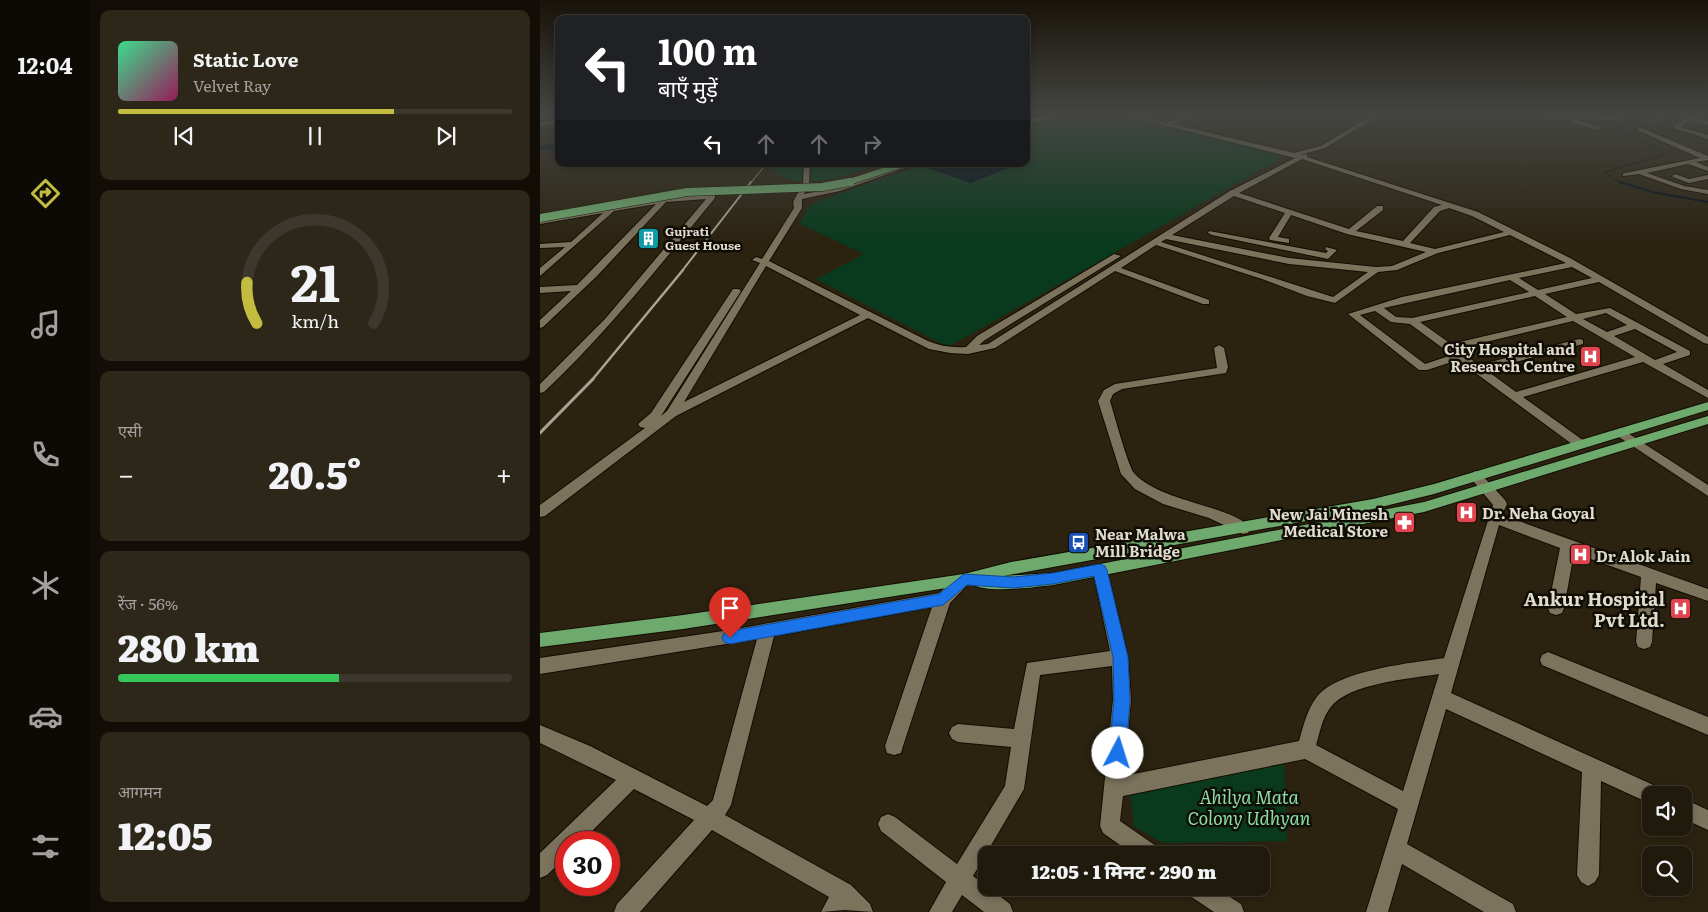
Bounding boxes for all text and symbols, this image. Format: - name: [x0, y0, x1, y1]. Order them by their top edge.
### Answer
- text: 100 m: [658, 24, 758, 76]
- icon: left: [575, 35, 640, 100]
- text: Static Love: [193, 45, 298, 73]
- text: 12:04: [18, 48, 72, 81]
- text: बाएँ मुड़ें: [658, 71, 718, 104]
- text: Velvet Ray: [193, 73, 271, 97]
- icon: previous: [170, 122, 198, 150]
- icon: pause: [301, 122, 329, 150]
- icon: next: [432, 122, 460, 150]
- icon: left: [699, 130, 727, 158]
- icon: ahead: [752, 130, 780, 158]
- icon: ahead: [805, 130, 833, 158]
- icon: right: [858, 130, 886, 158]
- icon: directions: [28, 176, 63, 211]
- place label: Gujrati Guest House: [665, 222, 741, 254]
- building icon: Gujrati Guest House: [637, 226, 661, 250]
- text: 21: [290, 241, 340, 318]
- icon: music: [28, 307, 63, 342]
- text: km/h: [291, 307, 339, 334]
- place label: City Hospital and Research Centre: [1444, 337, 1576, 377]
- hospital icon: City Hospital and Research Centre: [1579, 345, 1603, 369]
- text: एसी: [118, 418, 142, 442]
- icon: phone: [28, 437, 63, 472]
- text: 20.5°: [268, 444, 362, 501]
- text: −: [118, 452, 134, 494]
- text: +: [496, 452, 512, 494]
- hospital icon: Dr. Neha Goyal: [1454, 500, 1478, 524]
- place label: Dr. Neha Goyal: [1482, 501, 1595, 524]
- place label: New Jai Minesh Medical Store: [1269, 502, 1389, 542]
- pharmacy icon: New Jai Minesh Medical Store: [1392, 510, 1416, 534]
- place label: Near Malwa Mill Bridge: [1095, 522, 1186, 562]
- bus stop icon: Near Malwa Mill Bridge: [1067, 530, 1091, 554]
- hospital icon: Dr Alok Jain: [1568, 543, 1592, 567]
- place label: Dr Alok Jain: [1596, 544, 1691, 567]
- icon: climate: [28, 568, 63, 603]
- place label: Ankur Hospital Pvt Ltd.: [1524, 585, 1665, 633]
- pin: [709, 587, 751, 638]
- text: रेंज · 56%: [118, 591, 178, 615]
- icon: arrive: [716, 594, 744, 622]
- hospital icon: Ankur Hospital Pvt Ltd.: [1669, 596, 1693, 620]
- text: 280 km: [118, 617, 260, 674]
- icon: car: [28, 699, 63, 734]
- position arrow: [1091, 726, 1143, 778]
- text: आगमन: [118, 779, 162, 803]
- park label: Ahilya Mata Colony Udhyan: [1187, 783, 1311, 831]
- map controls: [1642, 786, 1692, 896]
- button: sound: [1642, 786, 1692, 836]
- text: 12:05: [118, 805, 213, 862]
- icon: filters: [28, 829, 63, 864]
- speed limit sign: 30: [555, 831, 620, 896]
- button: search: [1642, 846, 1692, 896]
- text: 12:05 · 1 मिनट · 290 m: [1032, 857, 1216, 885]

